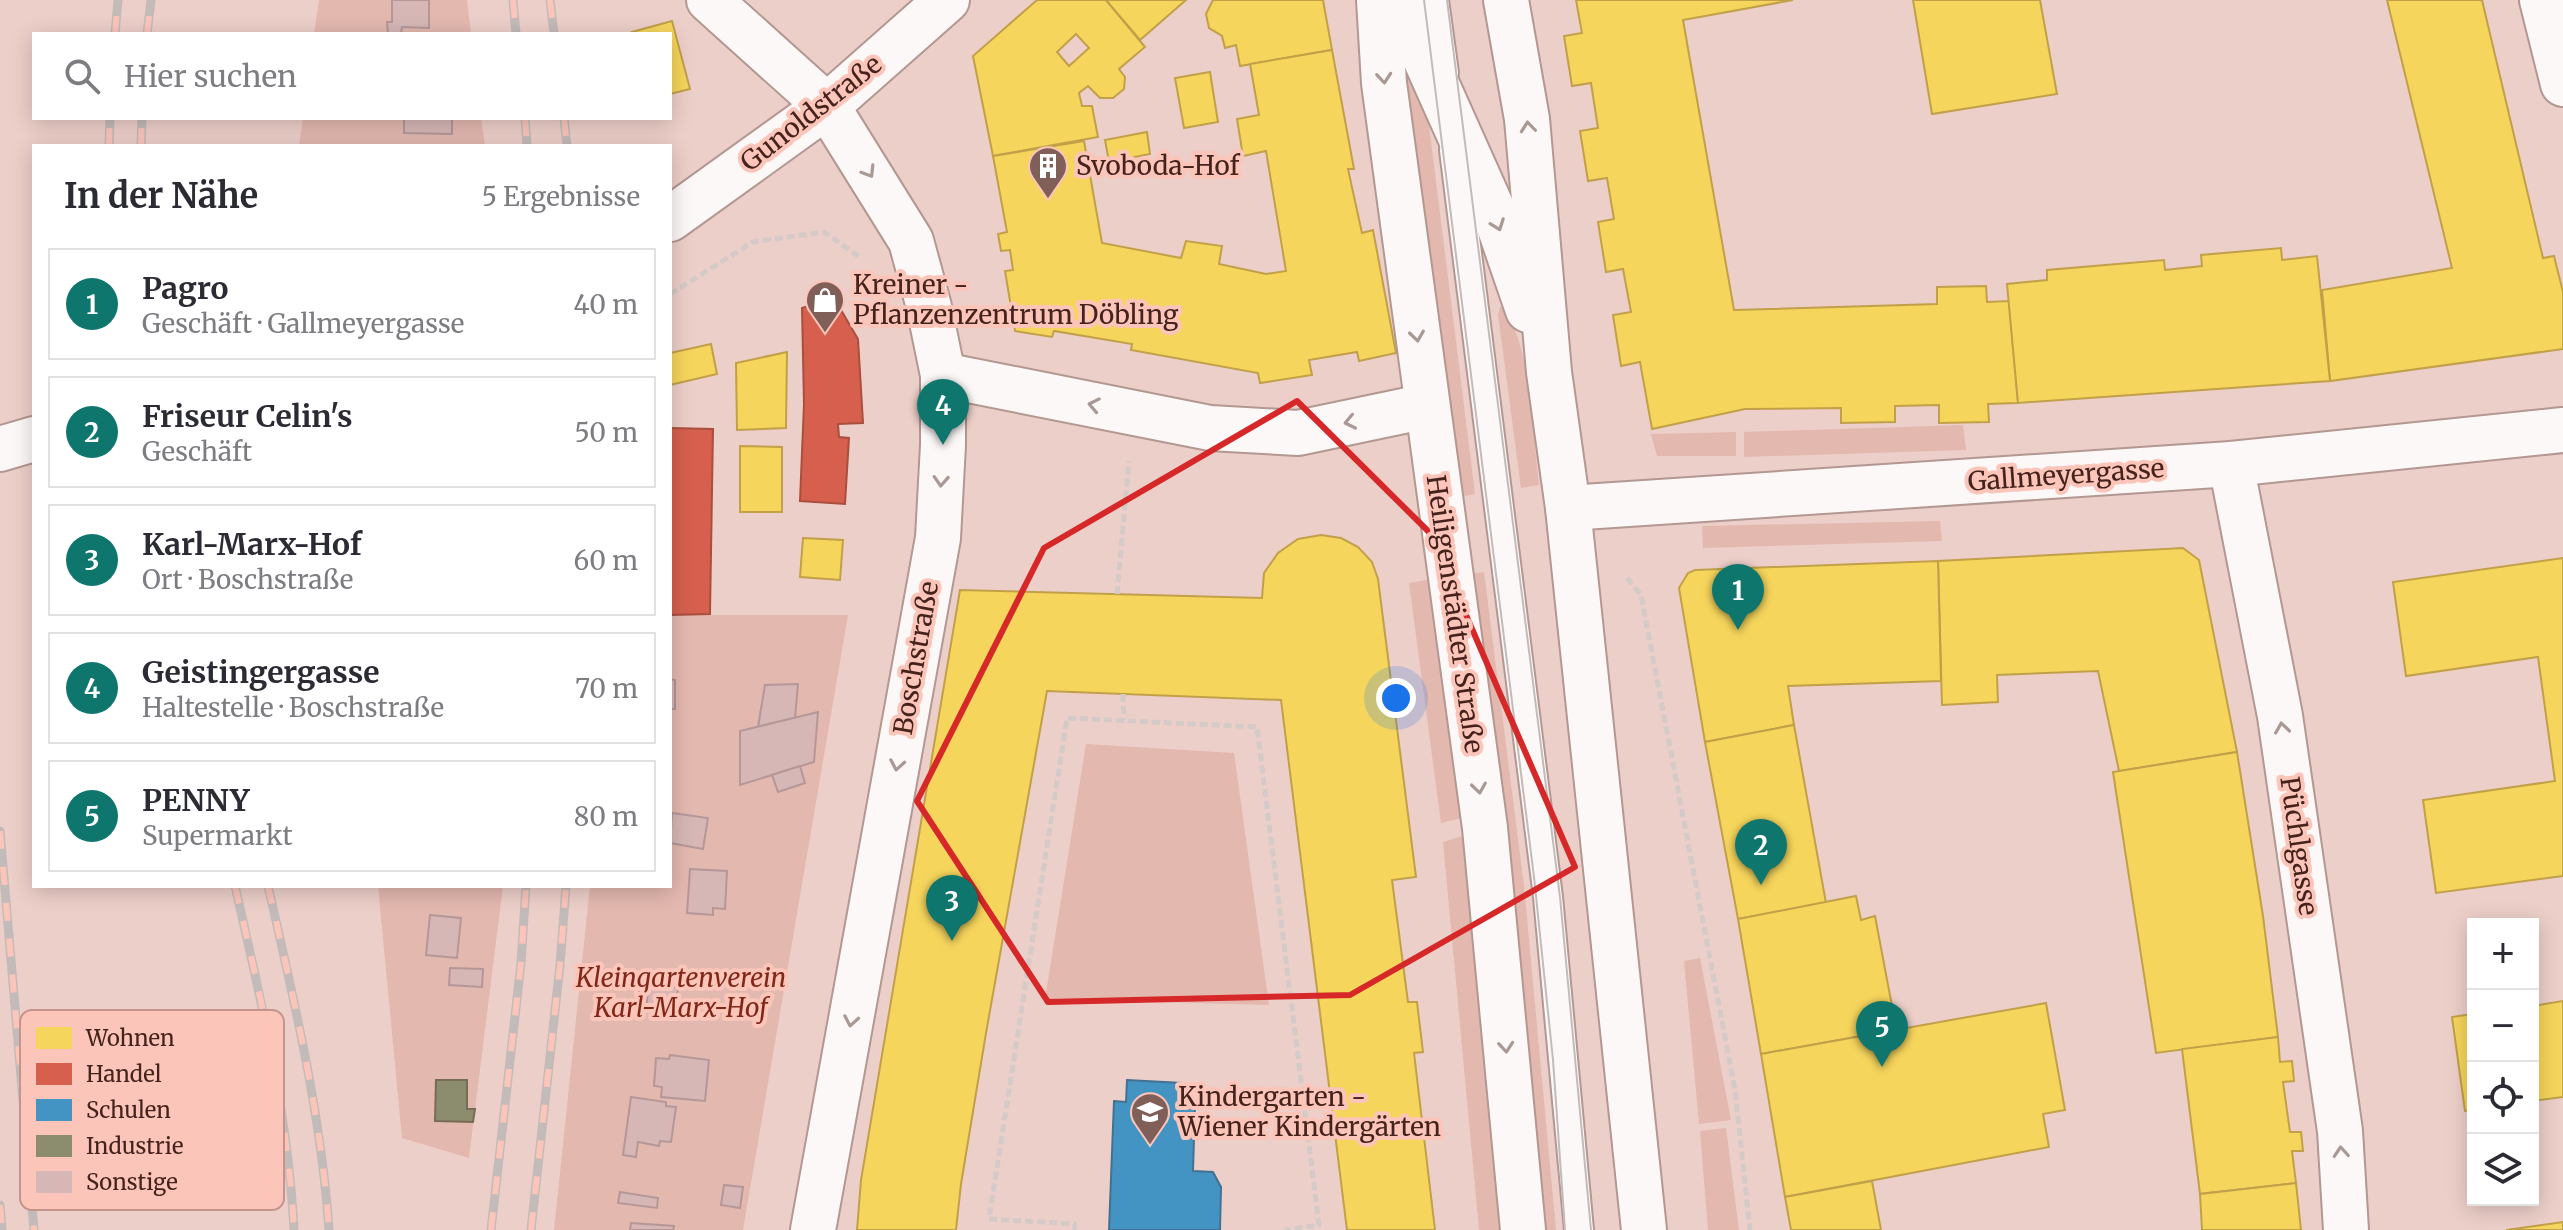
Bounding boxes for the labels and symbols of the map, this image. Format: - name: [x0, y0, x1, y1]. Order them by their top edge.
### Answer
- street label: Gunoldstraße: [733, 47, 888, 178]
- one-way arrow: [1375, 72, 1392, 85]
- one-way arrow: [1519, 120, 1536, 133]
- building icon: Svoboda-Hof: [1027, 145, 1069, 200]
- place label: Svoboda-Hof: [1076, 149, 1240, 182]
- one-way arrow: [860, 163, 875, 178]
- one-way arrow: [1489, 217, 1505, 231]
- place label: Kreiner - Pflanzenzentrum Döbling: [853, 268, 1179, 331]
- shop icon: Kreiner - Pflanzenzentrum Döbling: [804, 279, 846, 334]
- one-way arrow: [1409, 330, 1426, 343]
- pin: 4: [917, 379, 969, 445]
- one-way arrow: [1087, 397, 1101, 414]
- one-way arrow: [1344, 413, 1358, 430]
- street label: Gallmeyergasse: [1967, 451, 2165, 498]
- street label: Heiligenstädter Straße: [1420, 473, 1491, 755]
- one-way arrow: [933, 475, 950, 488]
- pin: 1: [1712, 564, 1764, 630]
- street label: Boschstraße: [886, 579, 945, 737]
- your location: [1376, 678, 1416, 718]
- one-way arrow: [2274, 721, 2291, 735]
- one-way arrow: [890, 758, 907, 772]
- street label: Püchlgasse: [2273, 774, 2326, 917]
- one-way arrow: [1471, 782, 1488, 795]
- pin: 2: [1735, 819, 1787, 885]
- pin: 3: [926, 875, 978, 941]
- park label: Kleingartenverein Karl-Marx-Hof: [575, 961, 786, 1024]
- pin: 5: [1856, 1001, 1908, 1067]
- legend: [20, 1010, 284, 1210]
- one-way arrow: [843, 1014, 860, 1028]
- text: Wohnen: [85, 1024, 175, 1052]
- one-way arrow: [1497, 1041, 1514, 1054]
- text: Handel: [86, 1060, 162, 1088]
- place label: Kindergarten - Wiener Kindergärten: [1177, 1080, 1441, 1143]
- school or university icon: Kindergarten - Wiener Kindergärten: [1129, 1091, 1171, 1146]
- text: Schulen: [86, 1096, 171, 1124]
- text: Industrie: [86, 1132, 183, 1160]
- one-way arrow: [2333, 1145, 2350, 1158]
- text: Sonstige: [86, 1168, 178, 1196]

